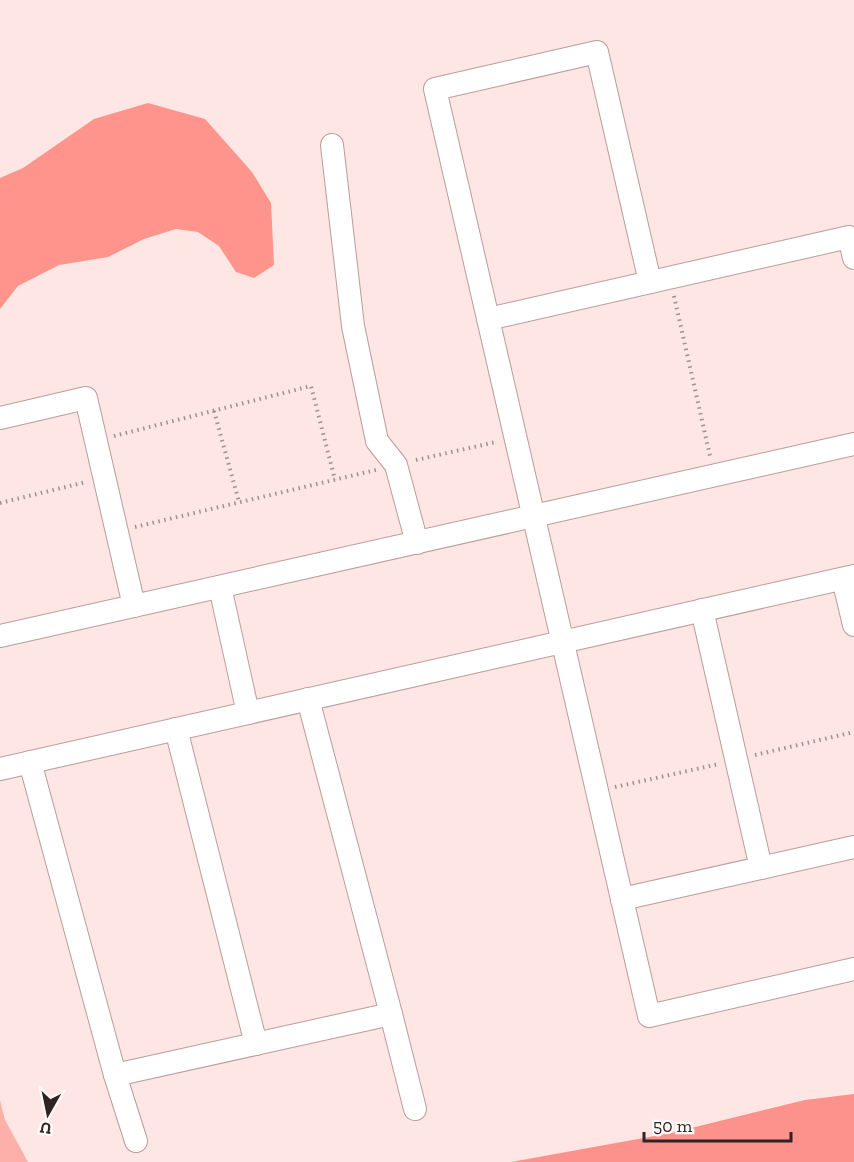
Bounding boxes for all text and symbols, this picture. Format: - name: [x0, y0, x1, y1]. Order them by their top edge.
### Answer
- north arrow: [18, 1084, 78, 1144]
- scale bar: [644, 1105, 791, 1143]
- text: 50 m: [653, 1115, 693, 1137]
- text: U: [38, 1118, 53, 1139]

